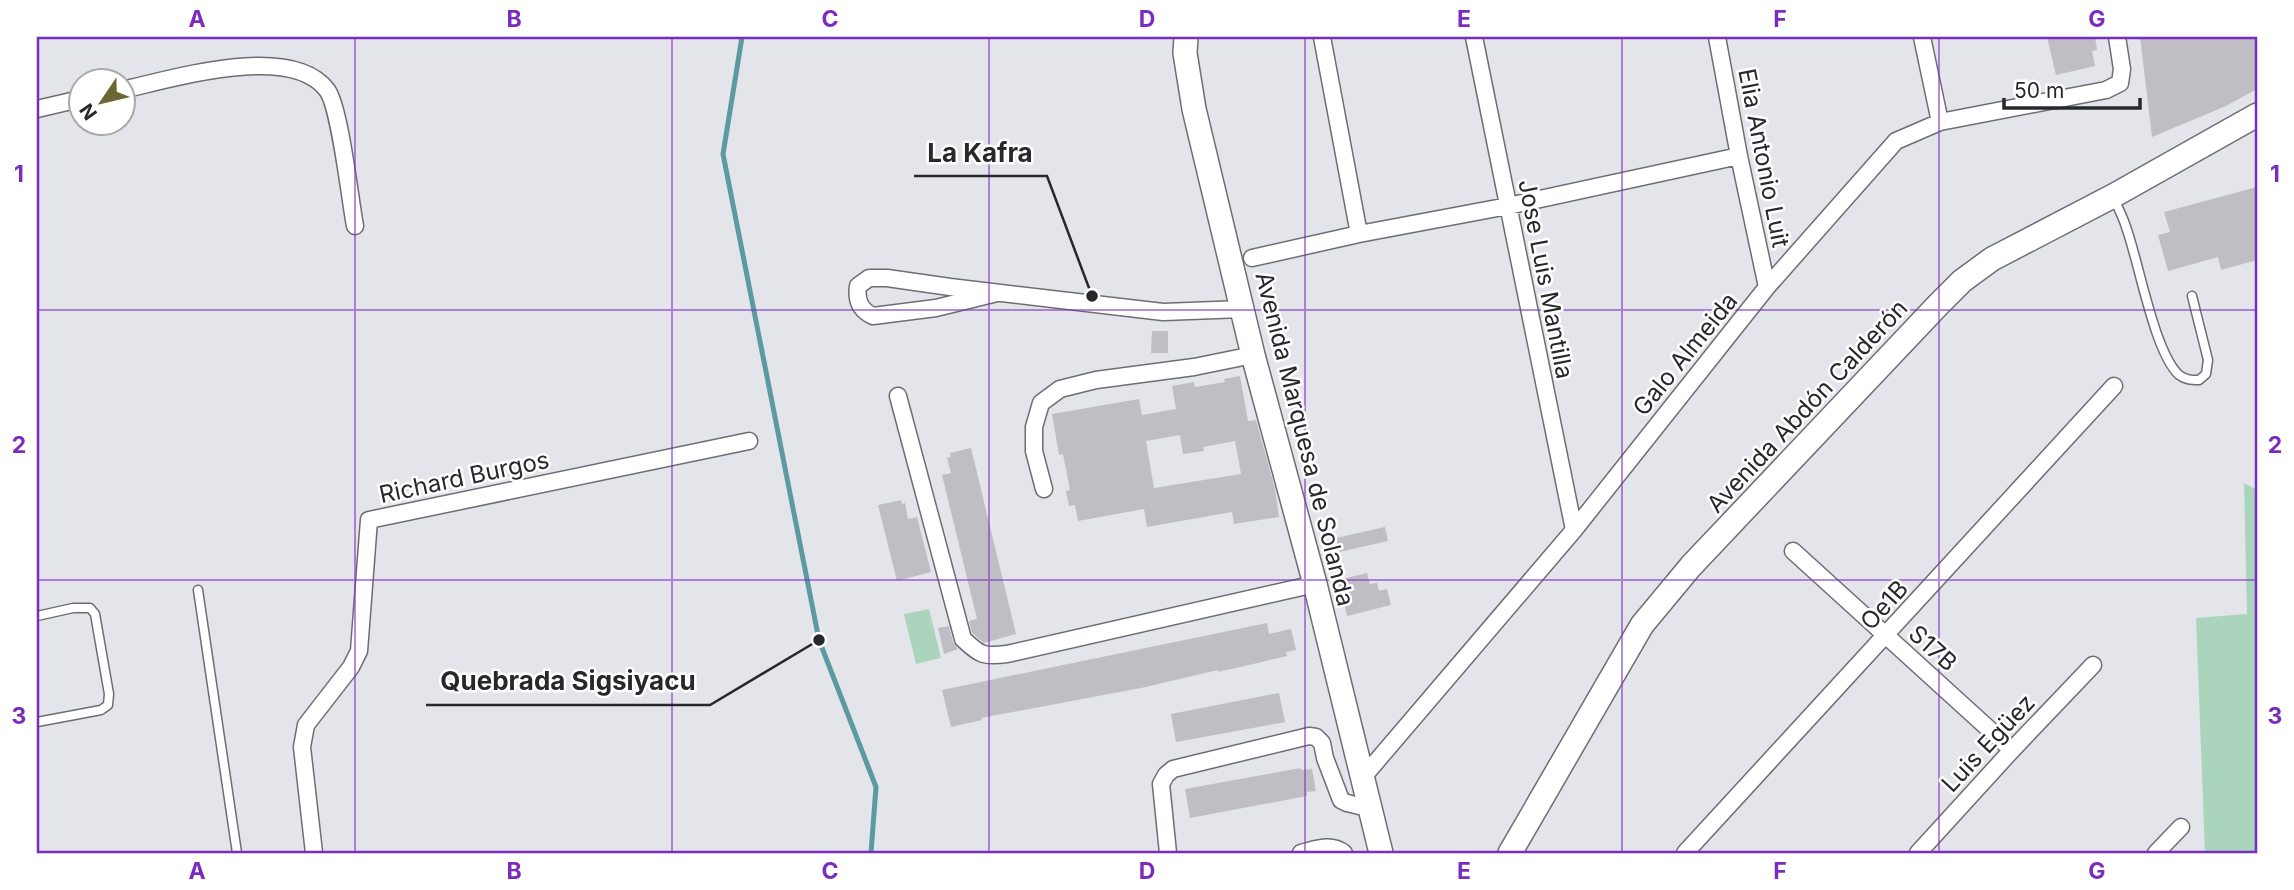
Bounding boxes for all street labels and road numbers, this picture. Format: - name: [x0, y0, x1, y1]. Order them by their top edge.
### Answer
- street label: Elia Antonio Luit: [1732, 66, 1796, 250]
- street label: Jose Luis Mantilla: [1512, 177, 1580, 381]
- street label: Avenida Marquesa de Solanda: [1249, 269, 1361, 609]
- street label: Galo Almeida: [1627, 287, 1743, 421]
- street label: Avenida Abdón Calderón: [1701, 293, 1913, 519]
- street label: Richard Burgos: [376, 445, 552, 509]
- street label: Oe1B: [1854, 574, 1914, 636]
- street label: S17B: [1903, 619, 1963, 677]
- street label: Luis Egüez: [1935, 688, 2041, 798]

